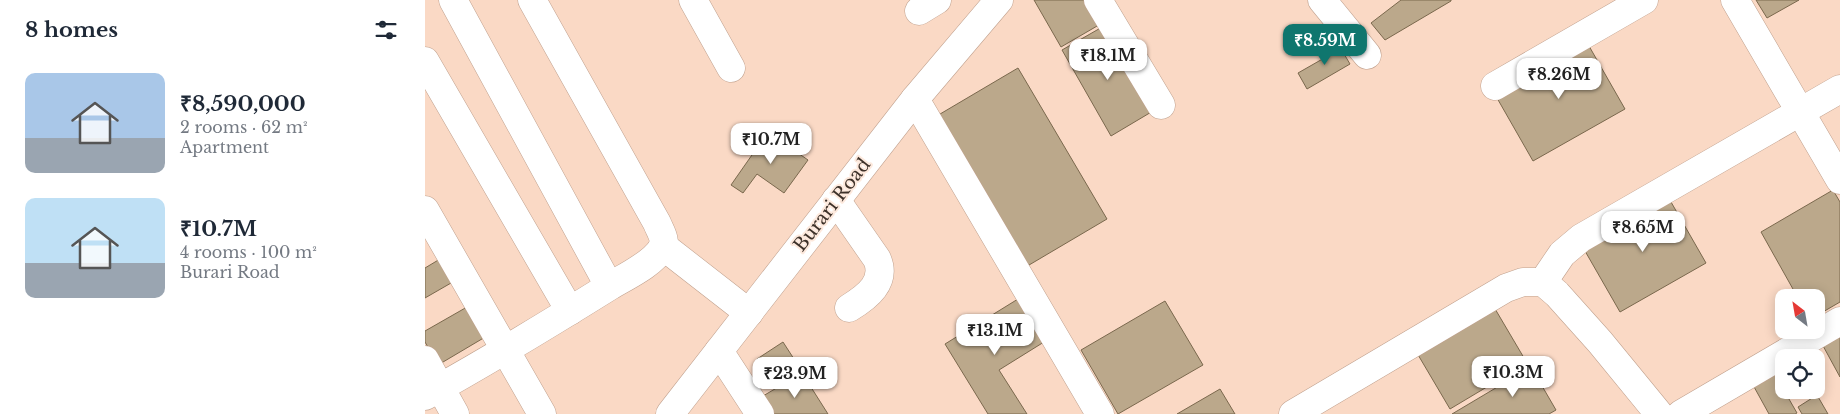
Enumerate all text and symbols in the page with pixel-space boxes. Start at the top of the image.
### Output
icon: filters [372,16,400,44]
text: 8 homes [25,17,118,43]
pin: ₹8.59M [1284,23,1366,66]
text: ₹8.59M [1294,30,1356,50]
pin: ₹18.1M [1067,38,1149,81]
text: ₹18.1M [1080,45,1136,65]
pin: ₹8.26M [1518,58,1600,100]
text: ₹8.26M [1528,64,1591,84]
text: ₹8,590,000 [180,91,306,117]
icon: home [65,93,125,153]
text: 2 rooms · 62 m² [180,117,307,137]
pin: ₹10.7M [730,122,812,165]
text: ₹10.7M [742,129,800,149]
text: Apartment [180,137,269,157]
street label: Burari Road [789,154,875,256]
pin: ₹8.65M [1602,210,1684,253]
text: ₹10.7M [180,216,257,242]
text: ₹8.65M [1612,217,1674,237]
icon: home [65,218,125,278]
text: 4 rooms · 100 m² [180,242,317,262]
text: Burari Road [180,262,280,282]
north arrow [1775,289,1825,339]
map controls [1775,289,1825,399]
pin: ₹13.1M [954,314,1036,356]
text: ₹13.1M [967,320,1023,340]
button: locate [1775,349,1825,399]
pin: ₹23.9M [754,356,836,399]
pin: ₹10.3M [1472,356,1554,398]
text: ₹10.3M [1483,362,1543,382]
text: ₹23.9M [763,363,827,383]

